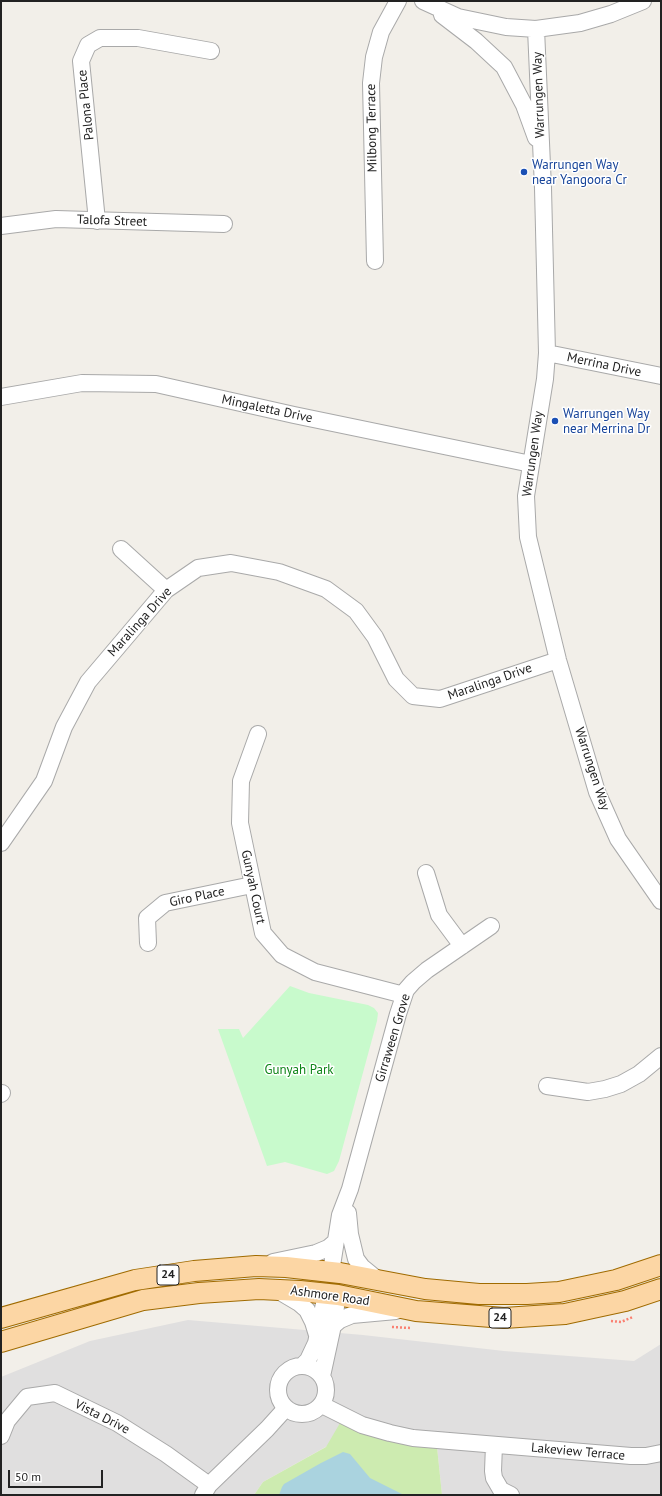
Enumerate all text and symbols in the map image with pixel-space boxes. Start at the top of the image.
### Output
street label: Warrungen Way [530,51,548,139]
street label: Palona Place [75,69,97,141]
street label: Milbong Terrace [363,84,381,172]
place label: Warrungen Way near Yangoora Cr [532,157,627,188]
marker: Warrungen Way near Yangoora Cr [519,167,529,177]
street label: Talofa Street [77,212,147,230]
street label: Merrina Drive [566,350,642,380]
street label: Mingaletta Drive [220,392,314,426]
place label: Warrungen Way near Merrina Dr [563,406,650,437]
street label: Warrungen Way [519,410,547,498]
marker: Warrungen Way near Merrina Dr [550,416,560,426]
street label: Maralinga Drive [105,584,175,660]
street label: Maralinga Drive [446,660,534,704]
street label: Warrungen Way [571,725,613,813]
street label: Gunyah Court [238,849,268,925]
street label: Giro Place [168,884,226,910]
street label: Girraween Grove [372,992,414,1084]
park label: Gunyah Park [264,1062,334,1078]
road number: 24 [157,1265,179,1285]
street label: Ashmore Road [289,1283,371,1309]
road number: 24 [489,1308,511,1328]
street label: Vista Drive [72,1396,132,1438]
street label: Lakeview Terrace [530,1440,626,1464]
scale bar [10,1462,105,1488]
text: 50 m [15,1469,41,1484]

